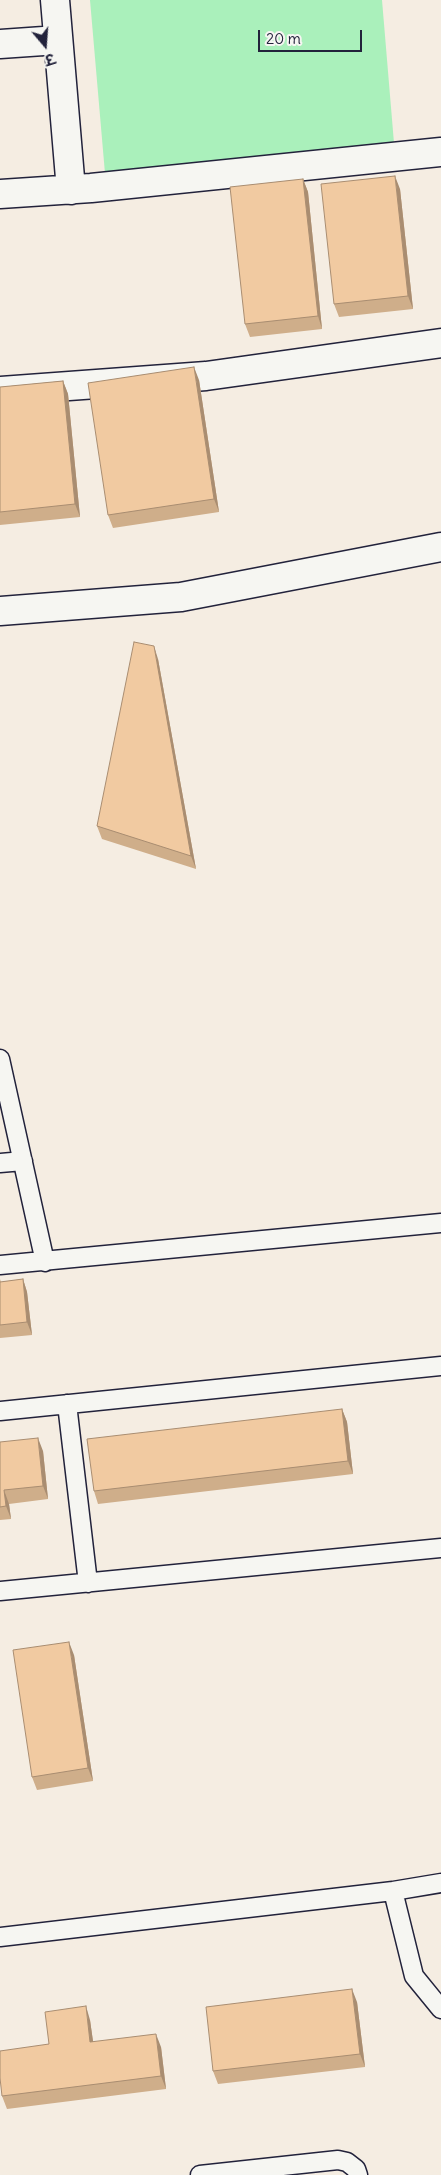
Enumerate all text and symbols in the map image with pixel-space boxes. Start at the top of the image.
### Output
north arrow [20,20,70,70]
scale bar [261,20,365,52]
text: 20 m [266,29,301,48]
text: उ [42,49,57,69]

